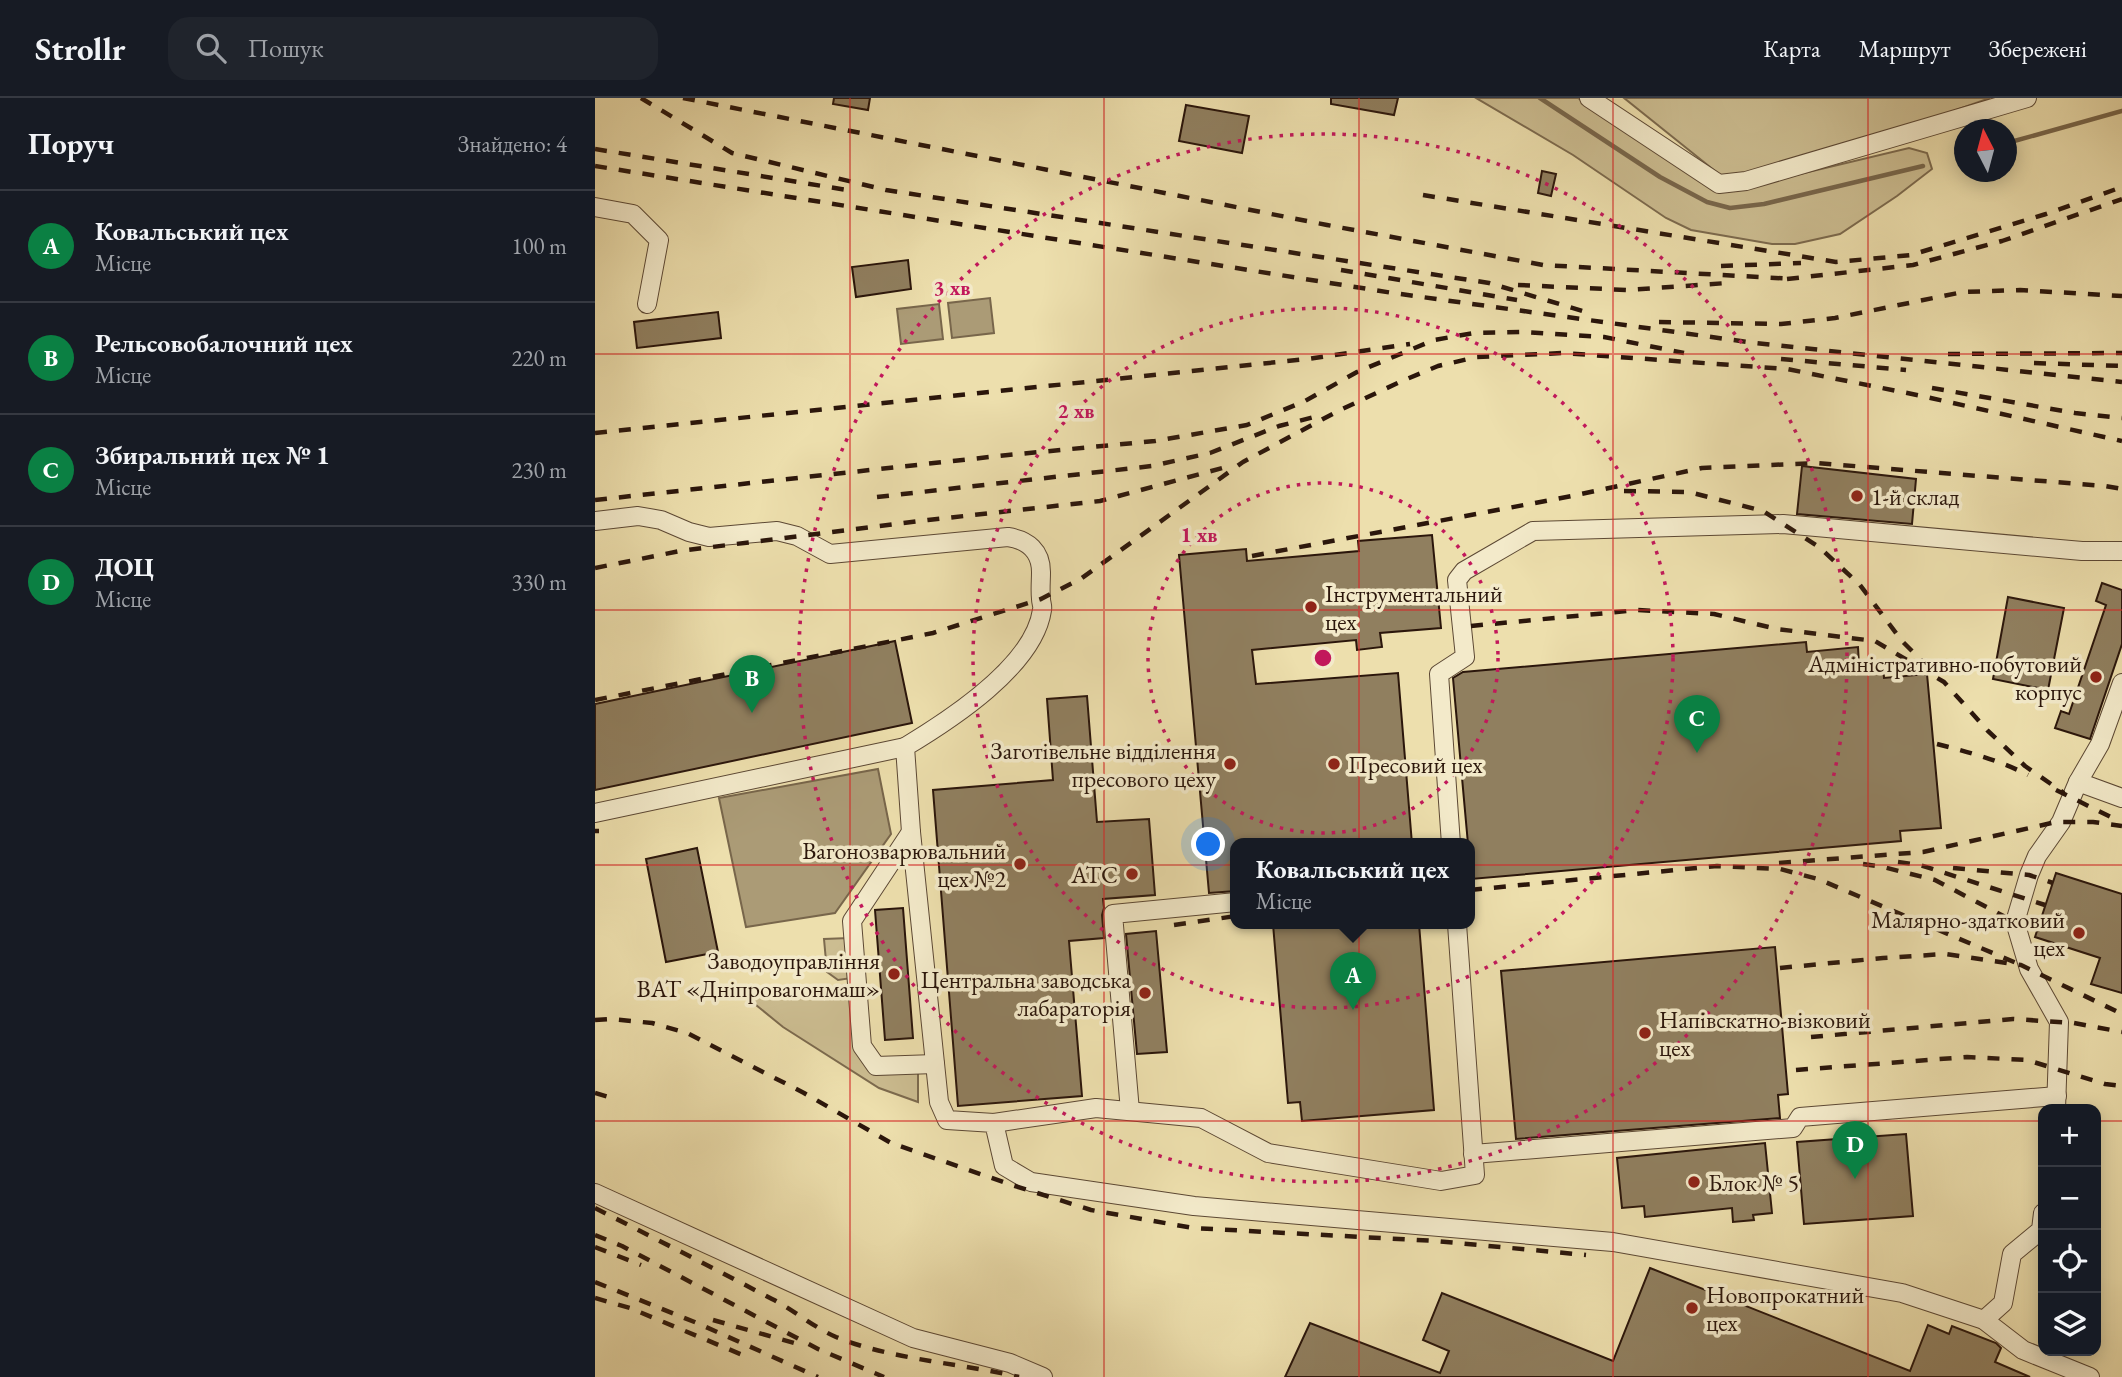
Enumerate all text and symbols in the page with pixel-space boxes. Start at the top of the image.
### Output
search box [168,17,658,80]
text: Strollr [35,27,126,70]
icon: search [192,29,230,67]
text: Пошук [248,31,324,65]
text: Карта [1763,33,1821,64]
text: Маршрут [1859,33,1951,64]
text: Збережені [1989,33,2087,64]
north arrow [1954,119,2017,182]
text: Поруч [28,124,114,163]
text: Знайдено: 4 [458,129,567,159]
text: Ковальський цех [95,214,289,248]
text: A [43,231,59,261]
text: 100 m [511,231,567,261]
text: Місце [95,248,151,278]
text: 3 хв [934,274,970,301]
text: Рельсовобалочний цех [95,326,353,360]
text: B [44,343,58,373]
text: 220 m [511,343,567,373]
text: Місце [95,360,151,390]
text: 2 хв [1058,397,1094,424]
text: Збиральний цех № 1 [95,438,330,472]
text: C [43,455,59,485]
text: 230 m [511,455,567,485]
text: Місце [95,472,151,502]
place label: 1-й склад [1871,481,1960,512]
marker: 1-й склад [1849,488,1865,504]
text: 1 хв [1181,521,1217,548]
text: ДОЦ [95,550,154,584]
text: D [42,567,60,597]
text: 330 m [511,567,567,597]
place label: Інструментальний цех [1325,578,1503,637]
text: Місце [95,584,151,614]
marker: Інструментальний цех [1303,599,1319,615]
centre of rings [1311,646,1335,670]
place label: Адміністративно-побутовий корпус [1807,648,2082,707]
pin: B [729,655,775,713]
marker: Адміністративно-побутовий корпус [2088,669,2104,685]
pin: C [1674,695,1720,753]
place label: Заготівельне відділення пресового цеху [991,735,1216,794]
place label: Пресовий цех [1348,749,1483,780]
marker: Заготівельне відділення пресового цеху [1222,756,1238,772]
marker: Пресовий цех [1326,756,1342,772]
your location [1191,827,1225,861]
place label: Вагонозварювальний цех №2 [802,835,1006,894]
popup [1230,838,1475,929]
text: Ковальський цех [1256,852,1449,886]
marker: Вагонозварювальний цех №2 [1012,856,1028,872]
place label: АТС [1070,859,1118,890]
marker: АТС [1124,866,1140,882]
text: Місце [1256,886,1312,916]
place label: Малярно-здатковий цех [1871,904,2066,963]
marker: Малярно-здатковий цех [2071,925,2087,941]
place label: Заводоуправління ВАТ «Дніпровагонмаш» [637,945,880,1004]
pin: A [1330,952,1376,1010]
place label: Центральна заводська лабараторія [921,964,1131,1023]
marker: Заводоуправління ВАТ «Дніпровагонмаш» [886,966,902,982]
marker: Центральна заводська лабараторія [1137,985,1153,1001]
place label: Напівскатно-візковий цех [1659,1004,1871,1063]
marker: Напівскатно-візковий цех [1637,1025,1653,1041]
map controls [2038,1104,2101,1356]
button: + [2038,1104,2101,1167]
pin: D [1832,1121,1878,1179]
place label: Блок № 5 [1708,1167,1799,1198]
button: − [2038,1167,2101,1230]
marker: Блок № 5 [1686,1174,1702,1190]
button: locate [2038,1230,2101,1293]
place label: Новопрокатний цех [1706,1279,1864,1338]
button: layers [2038,1293,2101,1356]
marker: Новопрокатний цех [1684,1300,1700,1316]

